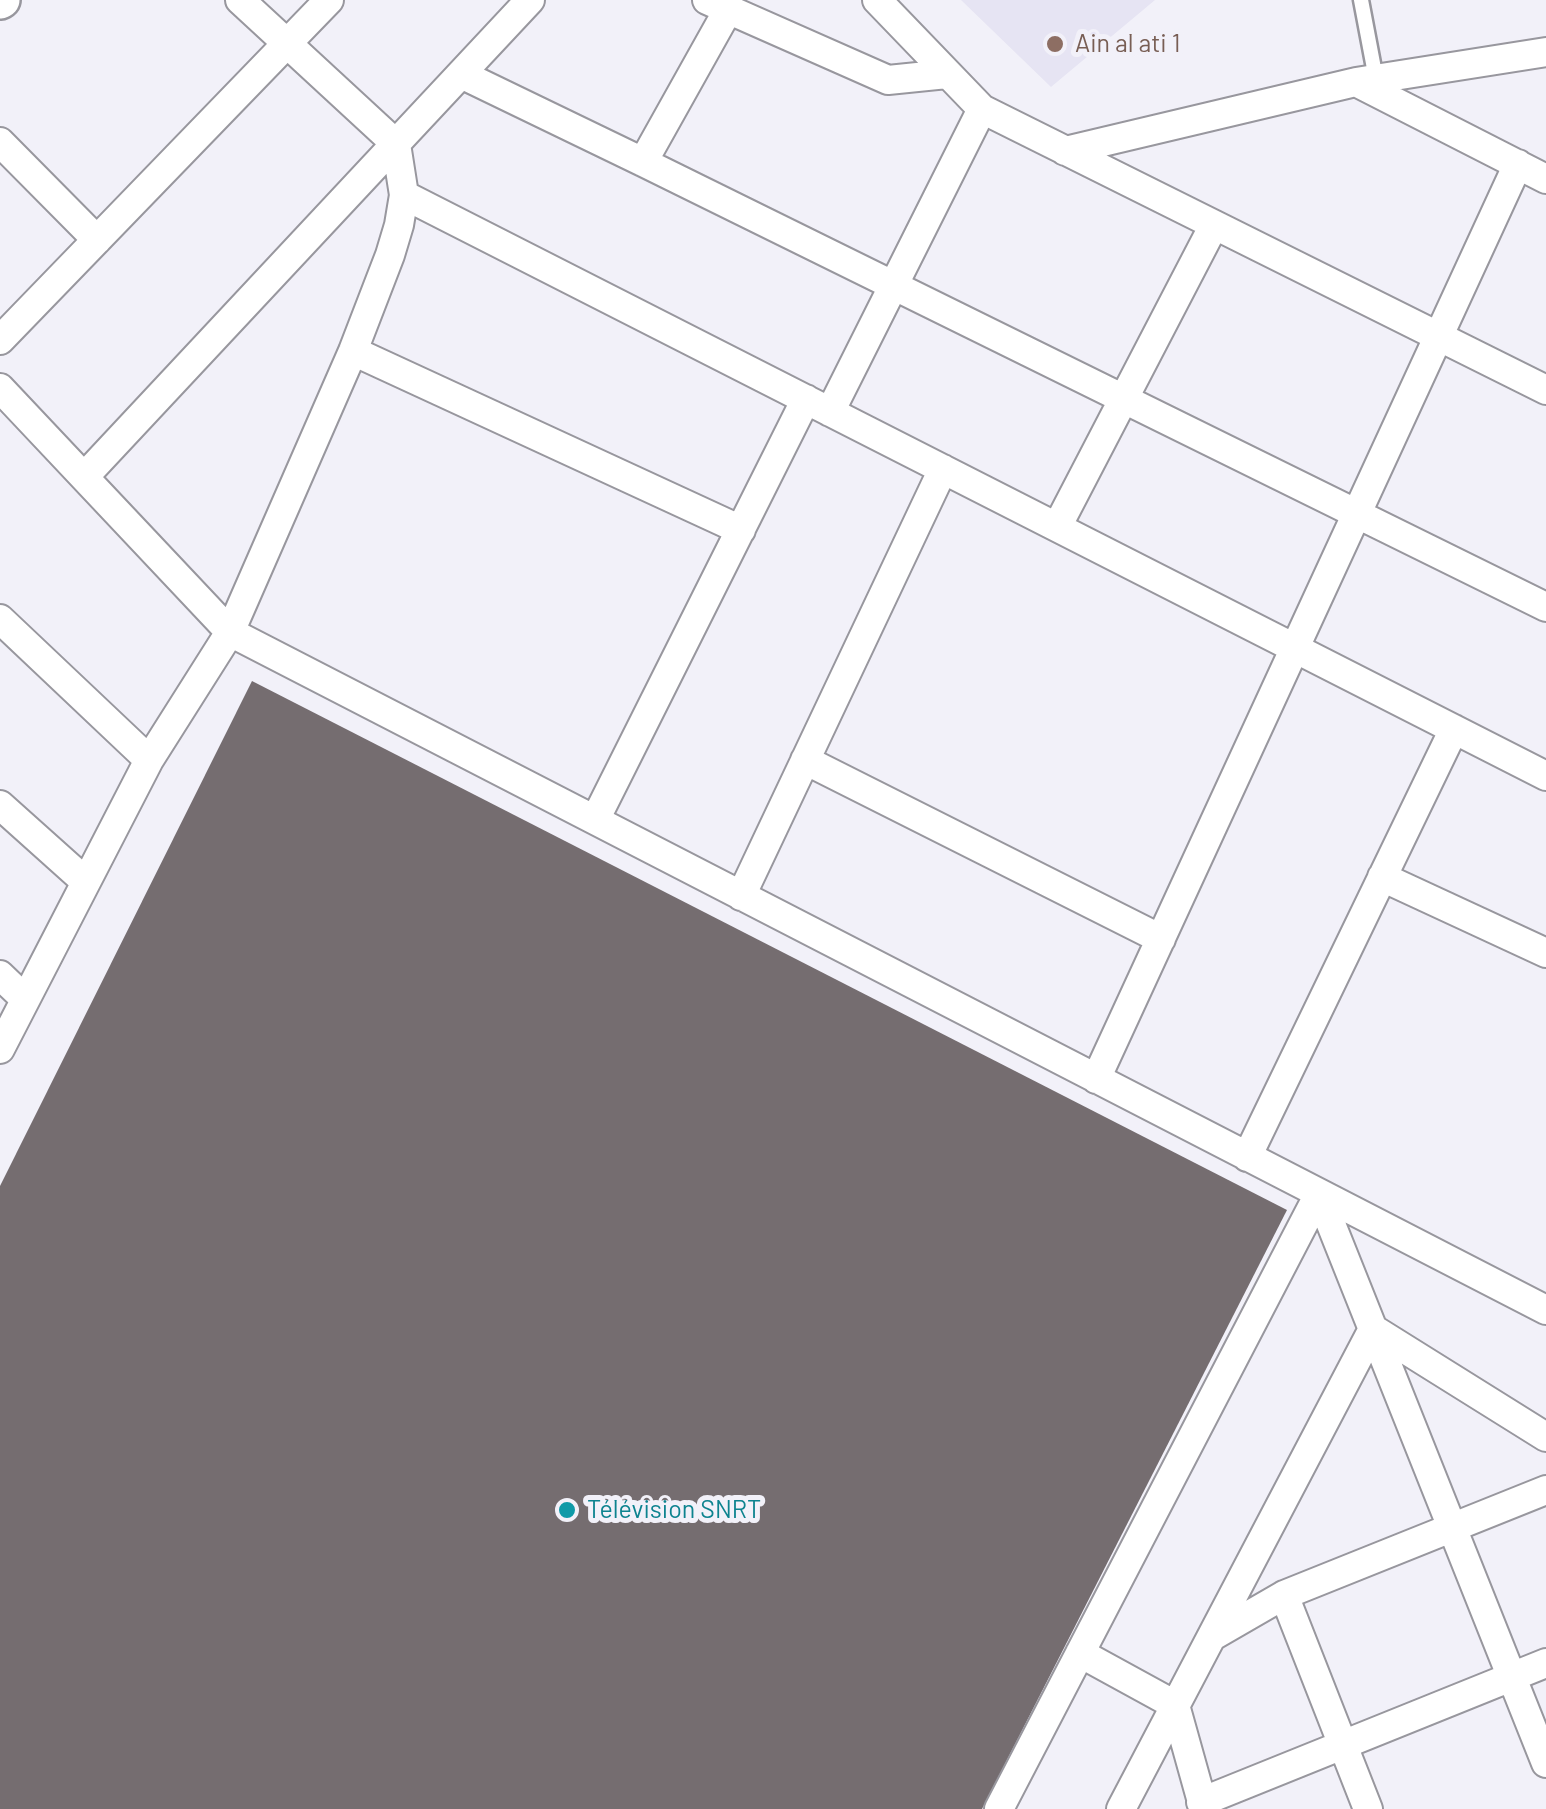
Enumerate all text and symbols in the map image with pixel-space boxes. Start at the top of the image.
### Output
place label: Ain al ati 1 [1075,29,1180,59]
marker: Ain al ati 1 [1044,33,1066,55]
place label: Télévision SNRT [587,1495,761,1525]
marker: Télévision SNRT [556,1499,578,1521]

